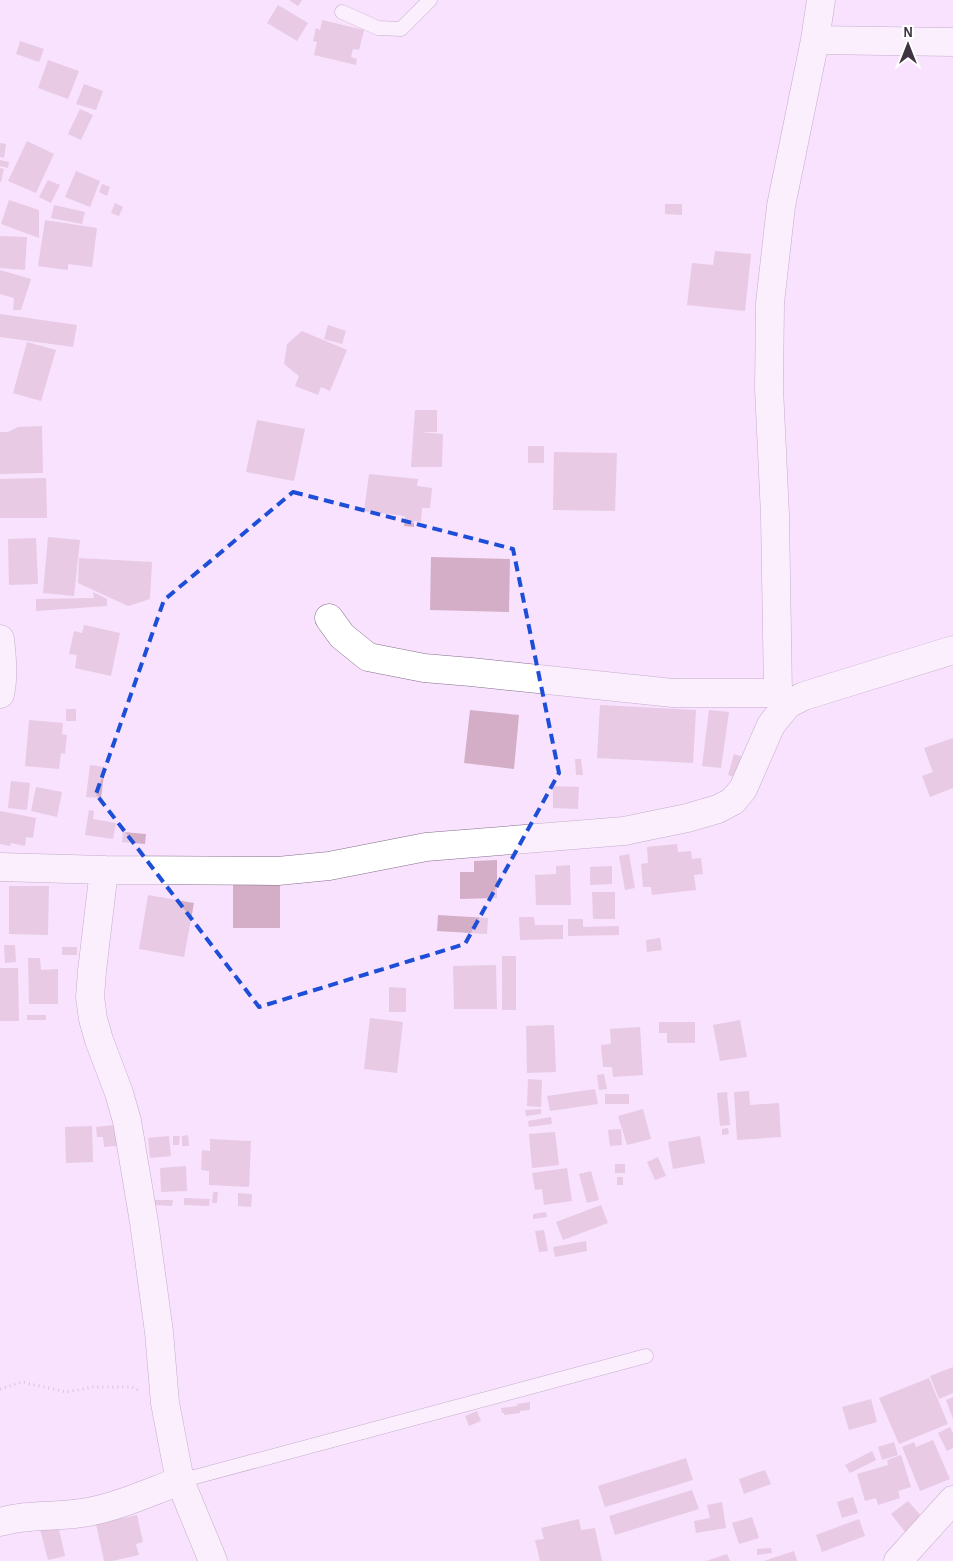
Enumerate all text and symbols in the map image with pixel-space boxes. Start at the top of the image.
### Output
north arrow [883,20,933,70]
text: N [903,26,913,40]

